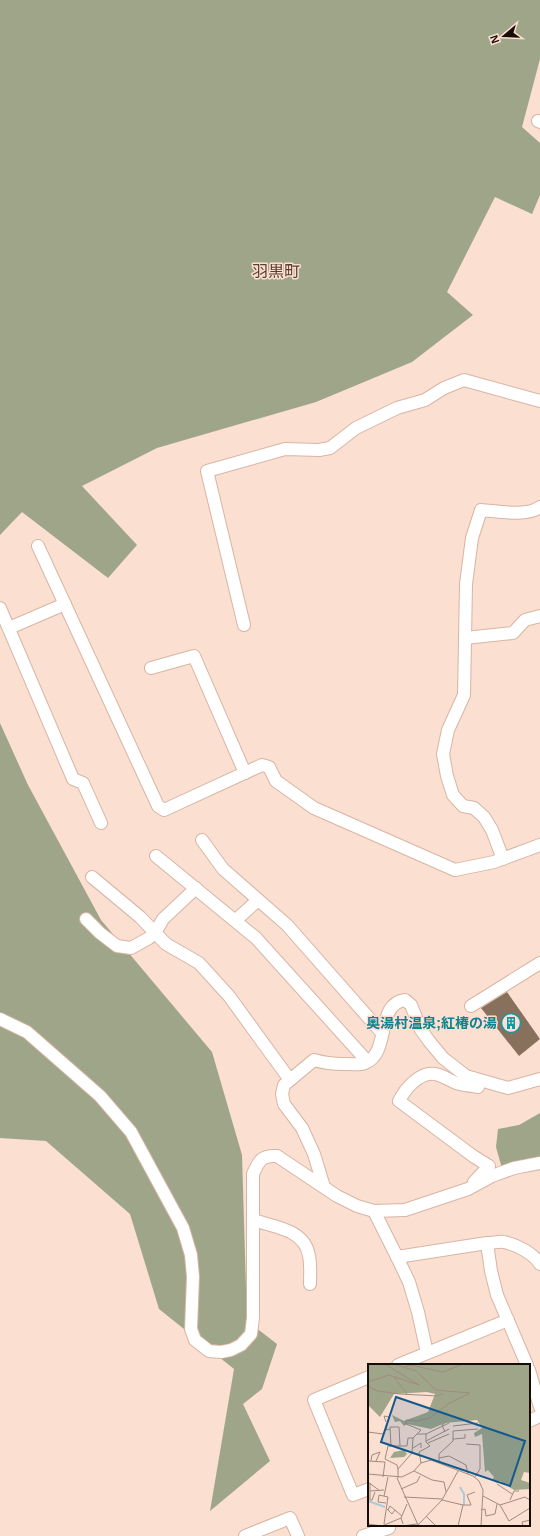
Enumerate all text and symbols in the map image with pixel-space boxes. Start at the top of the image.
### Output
north arrow [484,16,524,56]
text: N [488,33,502,45]
district label: 羽黒町 [252,263,300,280]
building icon: 奥湯村温泉;紅椿の湯 [500,1012,522,1034]
place label: 奥湯村温泉;紅椿の湯 [366,1015,497,1031]
inset map [368,1364,530,1526]

